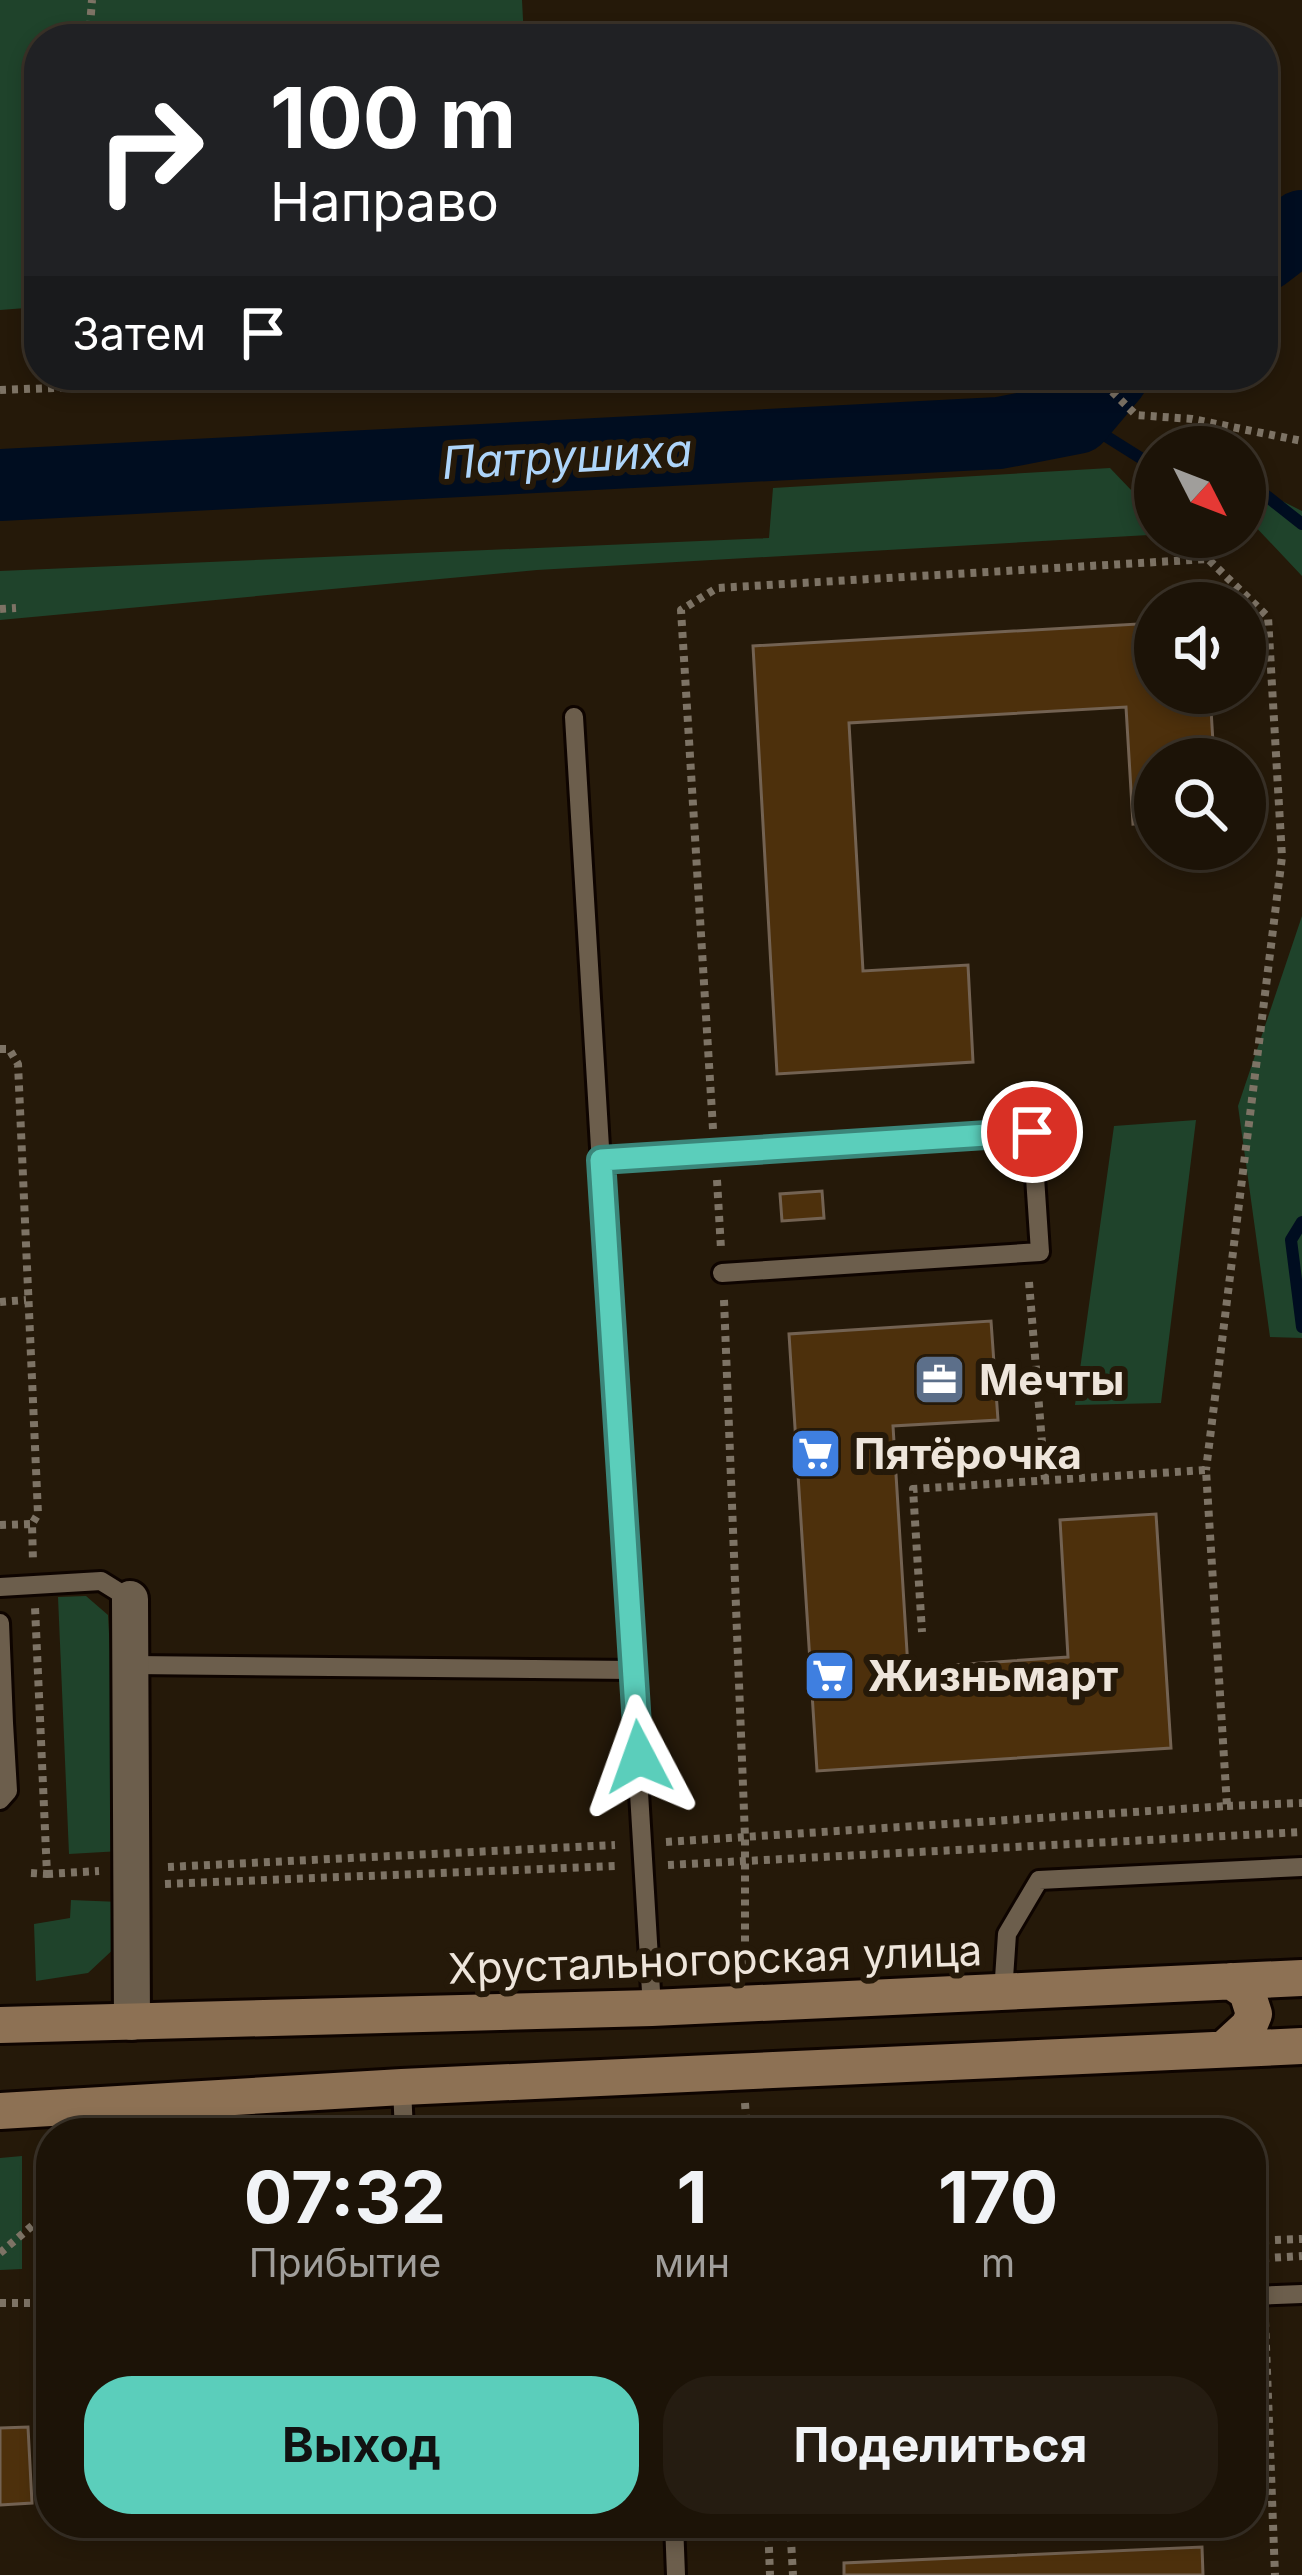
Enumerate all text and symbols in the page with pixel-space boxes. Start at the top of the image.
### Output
text: 100 m [270,67,516,168]
icon: right [72,72,228,228]
text: Направо [270,169,499,234]
icon: arrive [230,300,296,366]
text: Затем [72,306,206,361]
water label: Патрушиха [440,422,694,490]
north arrow [1134,426,1266,558]
map controls [1134,426,1266,870]
button: sound [1134,582,1266,714]
button: search [1134,738,1266,870]
pin [981,1081,1083,1183]
icon: arrive [999,1099,1065,1165]
office icon: Мечты [912,1351,968,1407]
place label: Мечты [979,1354,1124,1405]
supermarket icon: Пятёрочка [787,1425,843,1481]
place label: Пятёрочка [854,1428,1082,1479]
supermarket icon: Жизньмарт [801,1647,857,1703]
place label: Жизньмарт [868,1650,1119,1701]
position arrow [576,1694,702,1820]
street label: Хрустальногорская улица [447,1924,983,1994]
text: 07:32 [244,2153,446,2240]
text: 1 [677,2153,708,2240]
text: 170 [938,2153,1058,2240]
text: Прибытие [249,2239,441,2286]
text: мин [654,2239,730,2286]
text: m [981,2239,1015,2286]
button: Выход [84,2376,639,2514]
button: Поделиться [663,2376,1218,2514]

